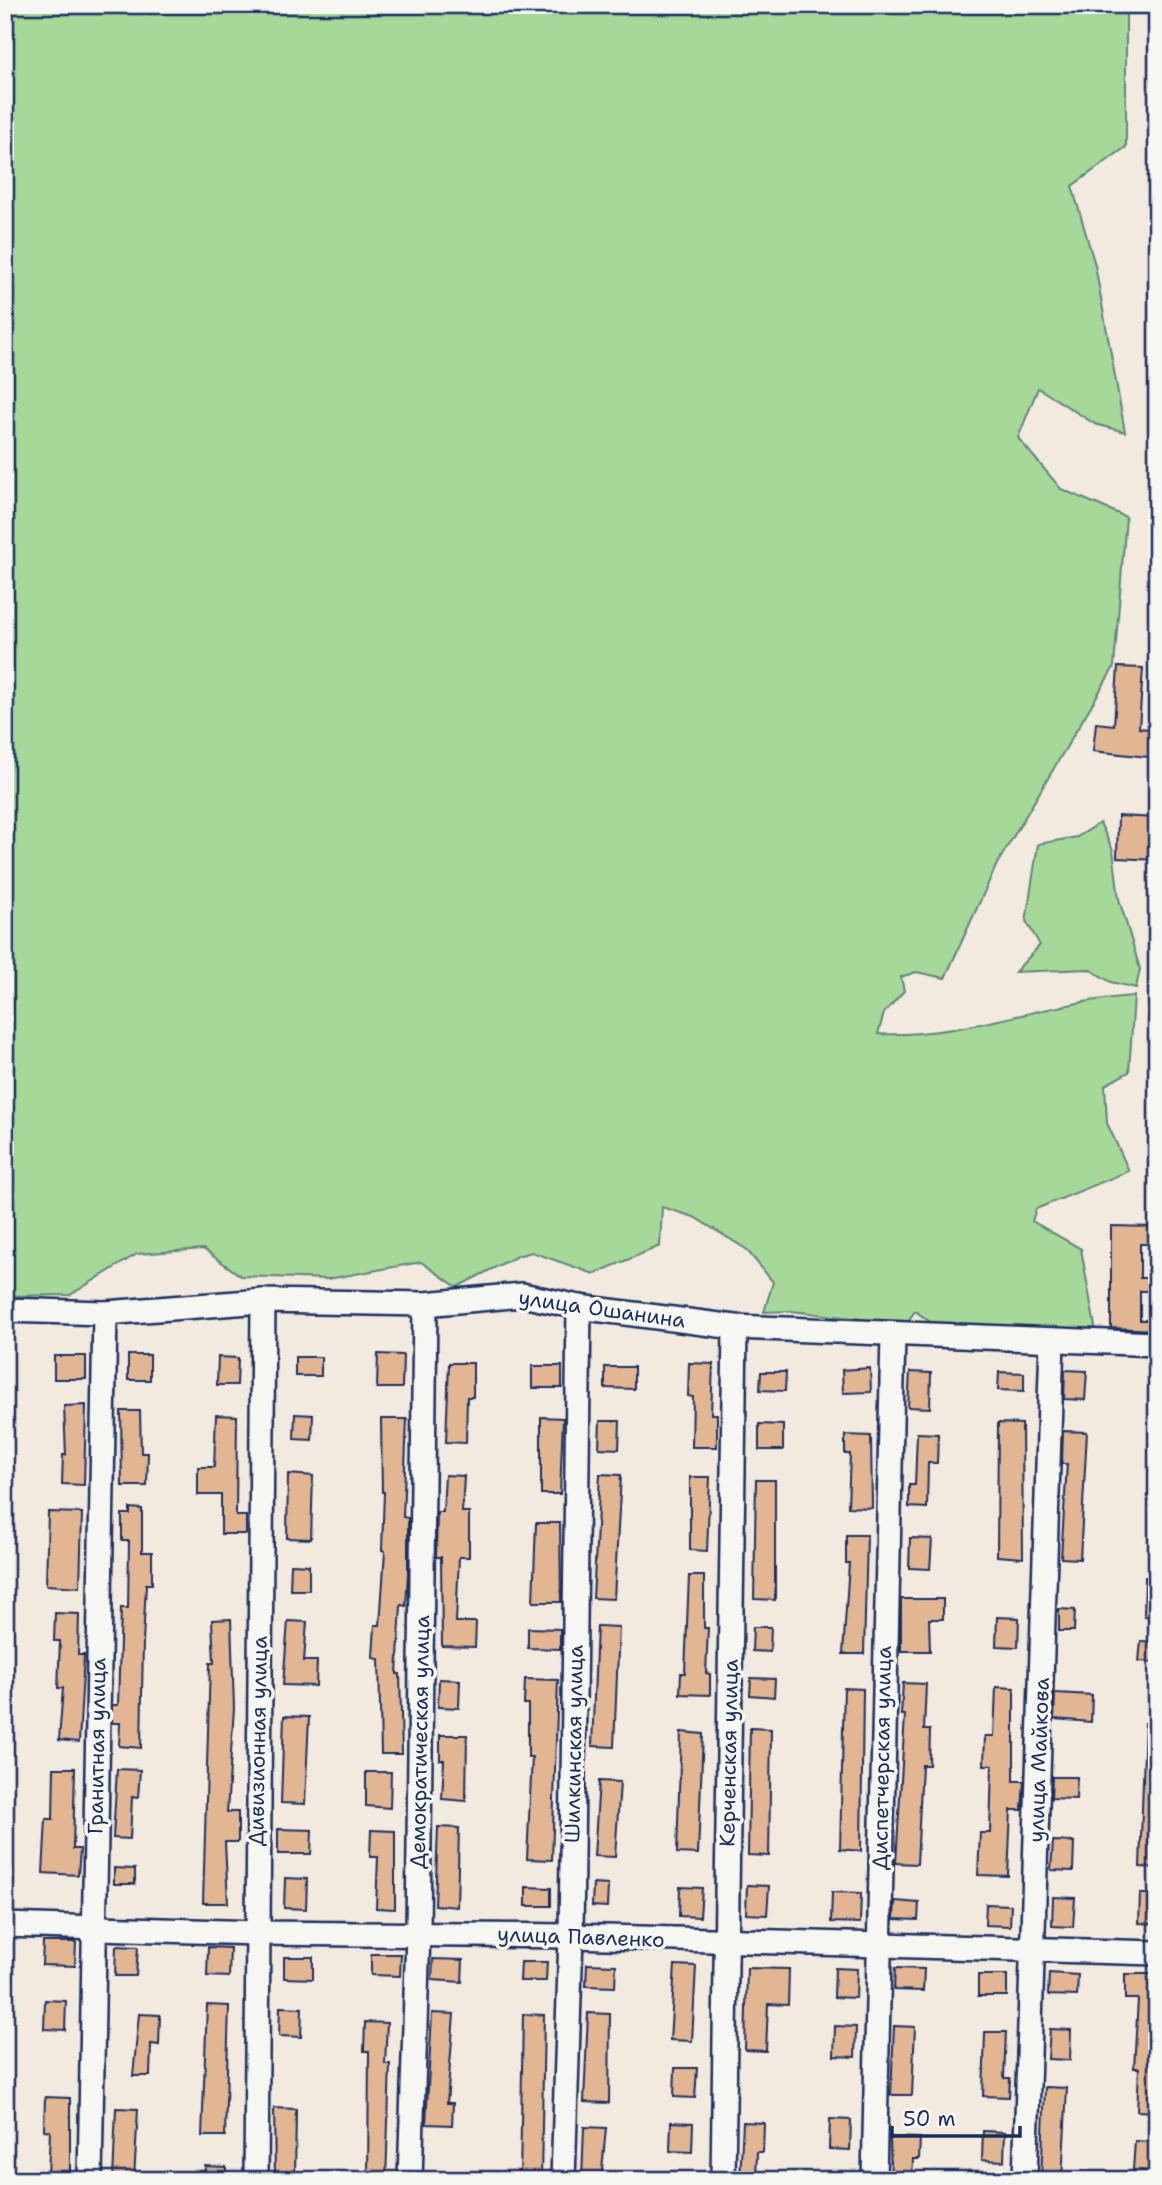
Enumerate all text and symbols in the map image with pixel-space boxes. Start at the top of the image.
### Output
street label: улица Ошанина [517,1283,687,1335]
street label: Демократическая улица [404,1615,436,1869]
street label: Дивизионная улица [242,1636,274,1846]
street label: Шилкинская улица [558,1645,590,1843]
street label: Диспетчерская улица [866,1646,898,1870]
street label: Гранитная улица [81,1657,113,1835]
street label: Керченская улица [713,1659,745,1847]
street label: улица Майкова [1022,1677,1056,1843]
street label: улица Павленко [497,1920,665,1954]
scale bar [892,2094,1020,2138]
text: 50 m [903,2105,956,2133]

